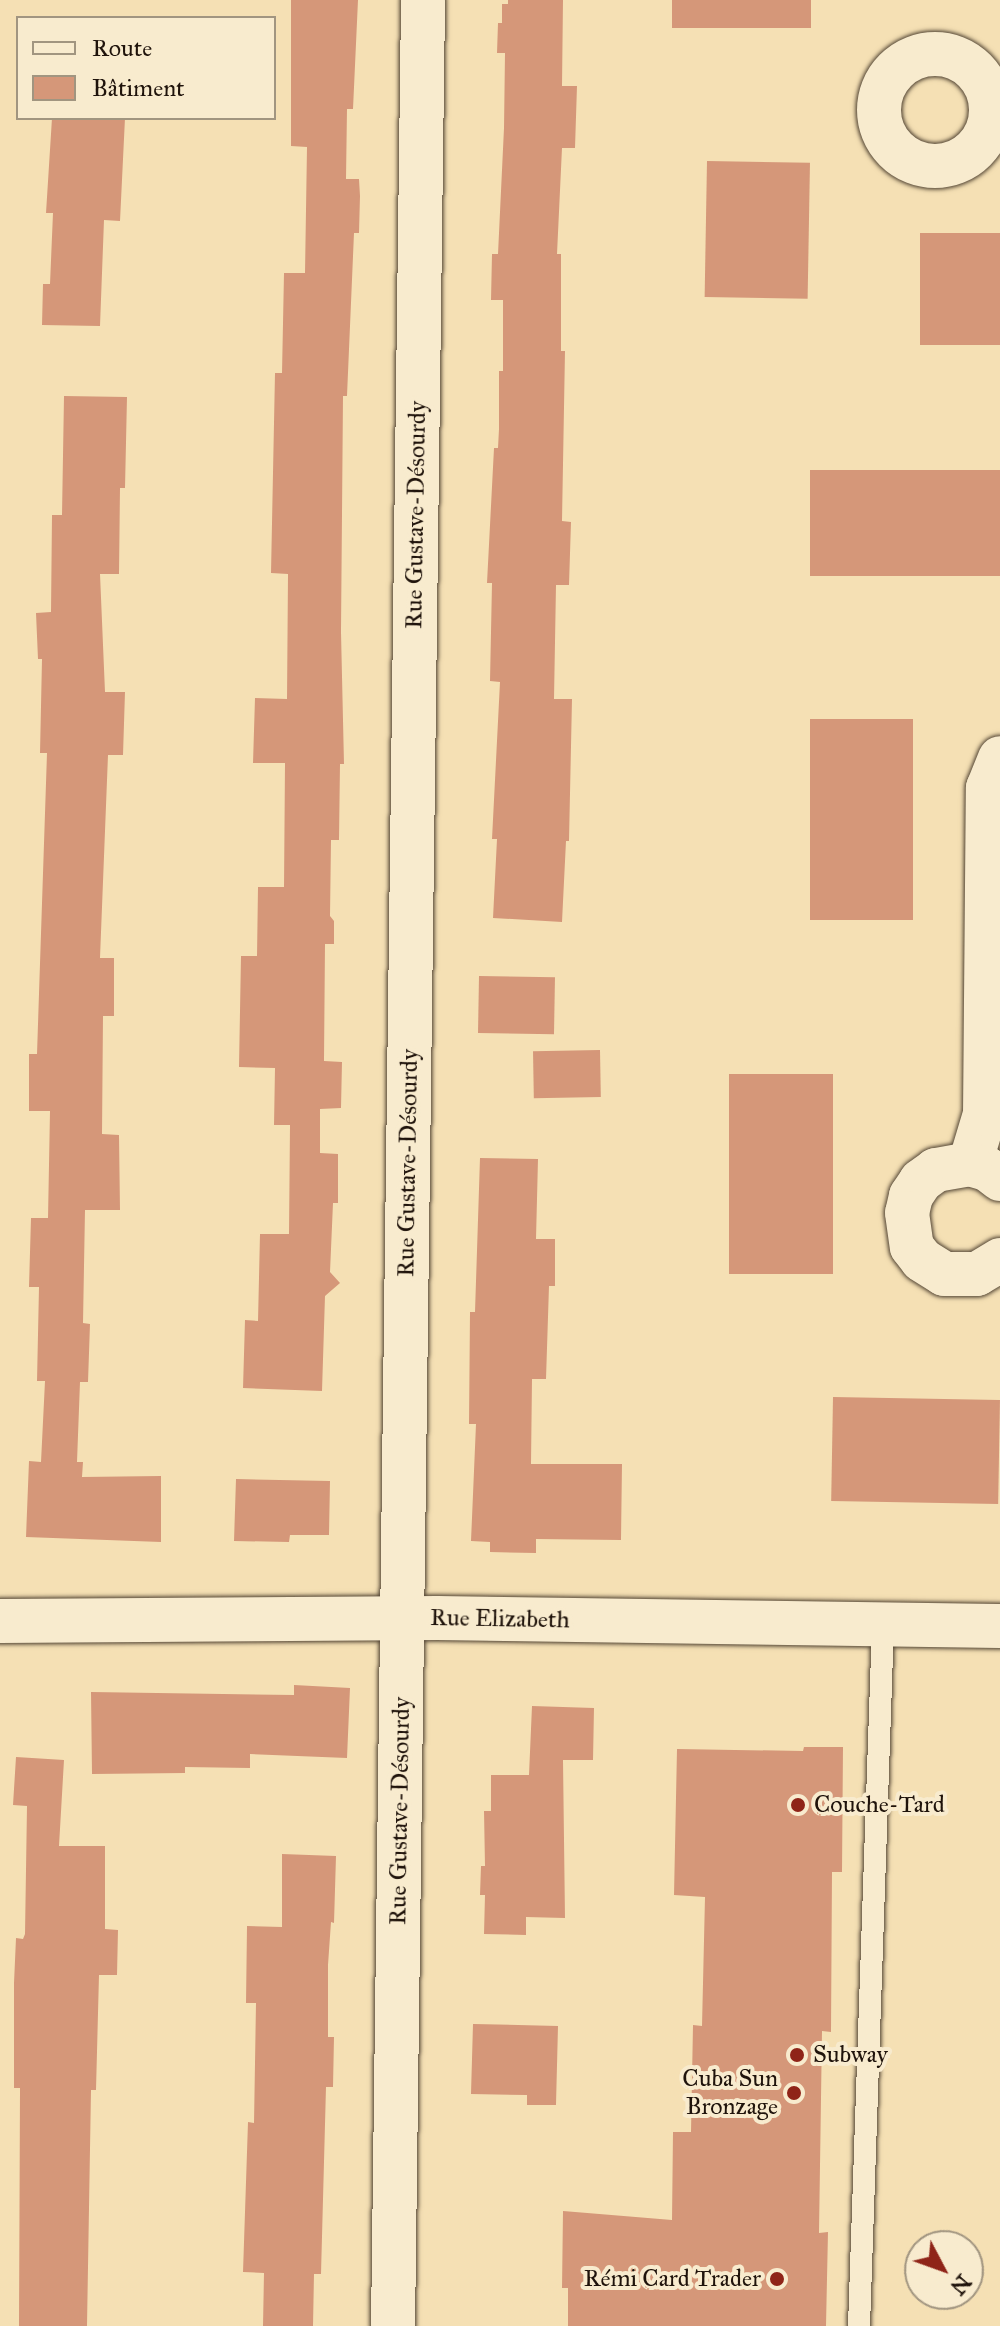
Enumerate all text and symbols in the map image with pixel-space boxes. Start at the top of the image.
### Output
legend [16,16,276,120]
text: Route [92,33,152,63]
text: Bâtiment [92,73,185,103]
street label: Rue Gustave-Désourdy [400,401,432,629]
street label: Rue Gustave-Désourdy [392,1049,424,1277]
street label: Rue Elizabeth [430,1603,570,1635]
street label: Rue Gustave-Désourdy [384,1697,416,1925]
place label: Couche-Tard [814,1791,945,1819]
marker: Couche-Tard [789,1796,807,1814]
place label: Subway [813,2041,888,2069]
marker: Subway [788,2046,806,2064]
place label: Cuba Sun Bronzage [682,2065,778,2121]
marker: Cuba Sun Bronzage [785,2084,803,2102]
north arrow [904,2230,984,2310]
place label: Rémi Card Trader [584,2265,761,2293]
text: N [945,2269,977,2301]
marker: Rémi Card Trader [768,2270,786,2288]

